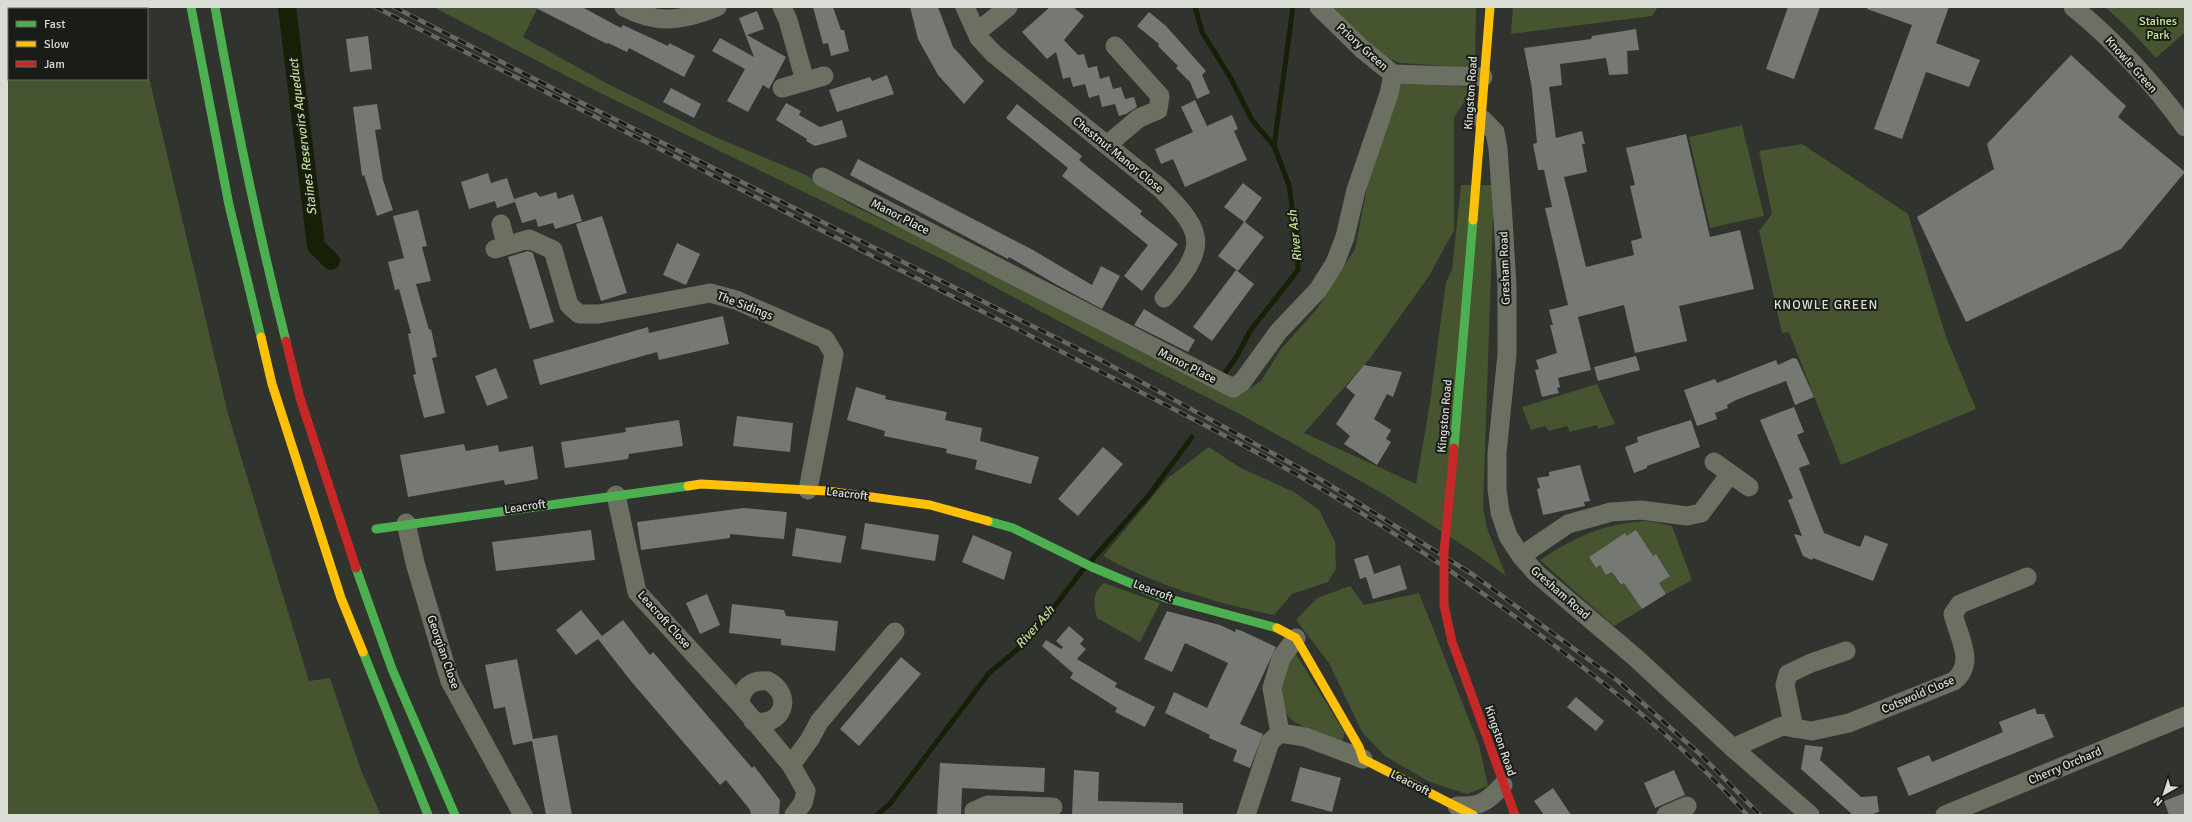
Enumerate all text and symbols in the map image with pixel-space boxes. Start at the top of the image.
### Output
legend [8,8,148,80]
park label: Staines Park [2139,14,2177,43]
text: Fast [44,17,65,32]
street label: Priory Green [1333,20,1391,74]
street label: Knowle Green [2102,34,2160,96]
text: Slow [44,37,69,52]
water label: Staines Reservoirs Aqueduct [285,56,321,216]
street label: Kingston Road [1461,56,1481,130]
text: Jam [44,57,65,72]
street label: Chestnut Manor Close [1069,114,1167,196]
street label: Manor Place [868,196,932,238]
water label: River Ash [1284,208,1306,263]
street label: Gresham Road [1496,231,1514,305]
street label: The Sidings [715,288,775,324]
district label: KNOWLE GREEN [1774,297,1878,313]
street label: Manor Place [1155,345,1219,387]
street label: Kingston Road [1434,379,1456,453]
street label: Leacroft [825,484,869,504]
street label: Leacroft [503,497,547,517]
street label: Gresham Road [1527,563,1593,623]
street label: Leacroft [1131,577,1175,606]
street label: Leacroft Close [634,588,694,652]
water label: River Ash [1012,602,1059,652]
street label: Georgian Close [423,613,463,691]
street label: Cotswold Close [1879,673,1957,717]
street label: Kingston Road [1481,704,1519,778]
street label: Cherry Orchard [2026,744,2104,788]
street label: Leacroft [1388,767,1432,799]
north arrow [2144,774,2184,814]
text: N [2151,794,2165,809]

